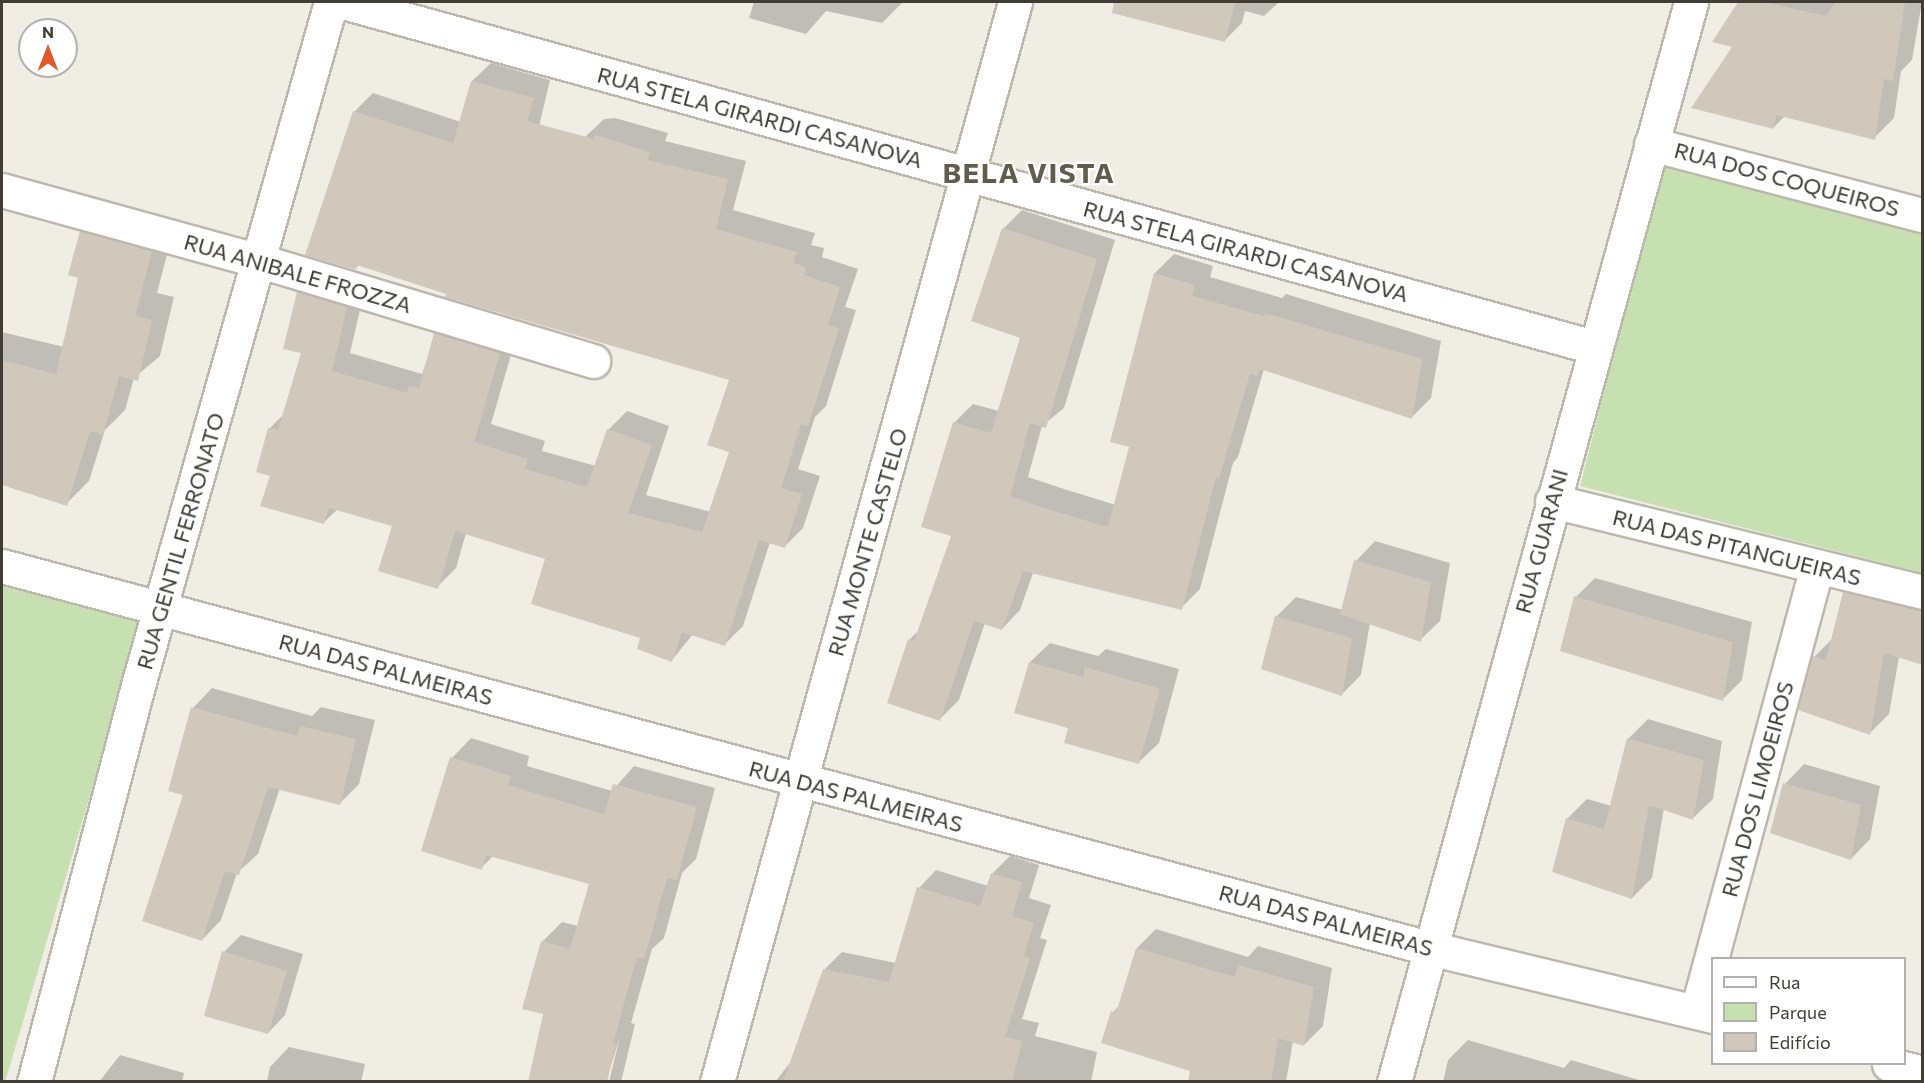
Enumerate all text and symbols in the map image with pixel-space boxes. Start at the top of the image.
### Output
north arrow [18,18,78,78]
text: N [42,22,54,41]
street label: RUA STELA GIRARDI CASANOVA [595,61,925,173]
street label: RUA DOS COQUEIROS [1672,136,1902,222]
district label: BELA VISTA [943,155,1115,189]
street label: RUA STELA GIRARDI CASANOVA [1081,195,1411,307]
street label: RUA ANIBALE FROZZA [181,228,415,318]
street label: RUA GENTIL FERRONATO [131,410,229,672]
street label: RUA MONTE CASTELO [822,425,912,659]
street label: RUA GUARANI [1509,466,1573,616]
street label: RUA DAS PITANGUEIRAS [1610,503,1864,591]
street label: RUA DAS PALMEIRAS [276,628,496,710]
street label: RUA DOS LIMOEIROS [1715,678,1799,900]
street label: RUA DAS PALMEIRAS [746,755,966,837]
street label: RUA DAS PALMEIRAS [1216,879,1436,961]
legend [1711,957,1906,1065]
text: Rua [1769,971,1800,993]
text: Parque [1769,1001,1827,1023]
text: Edifício [1769,1031,1831,1053]

